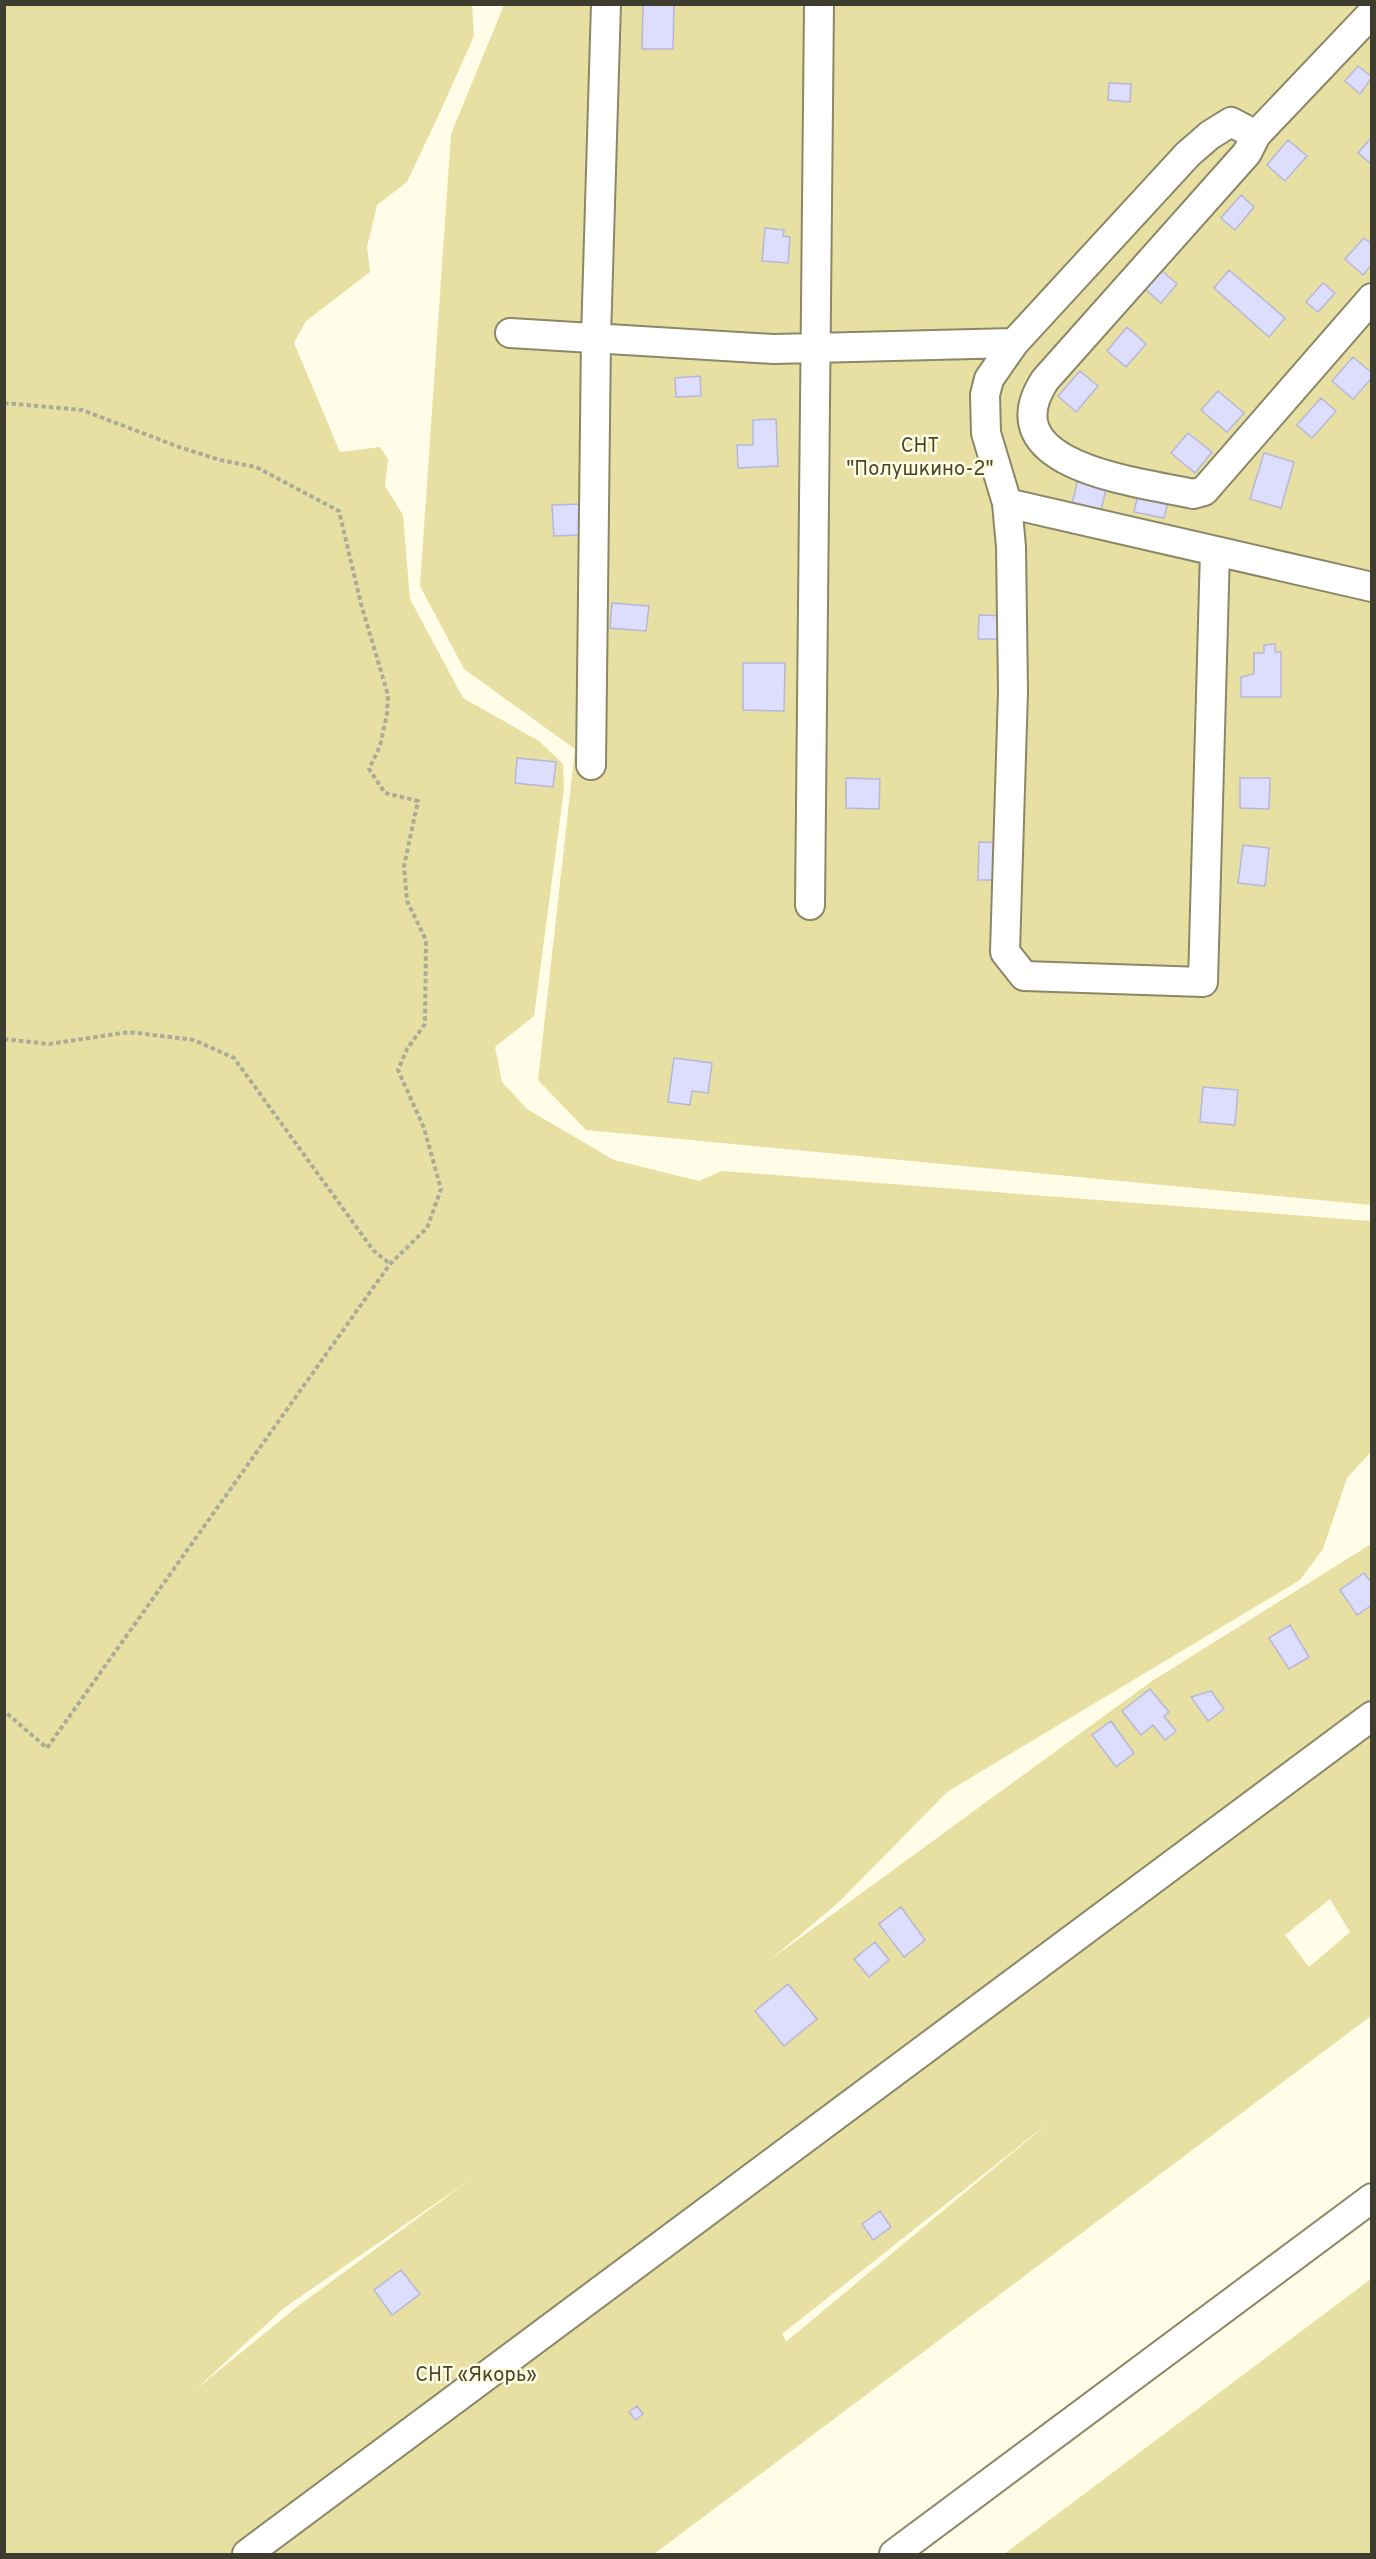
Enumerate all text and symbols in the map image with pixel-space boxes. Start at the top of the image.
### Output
park label: СНТ "Полушкино-2" [846,434,994,483]
park label: СНТ «Якорь» [415,2363,537,2389]

